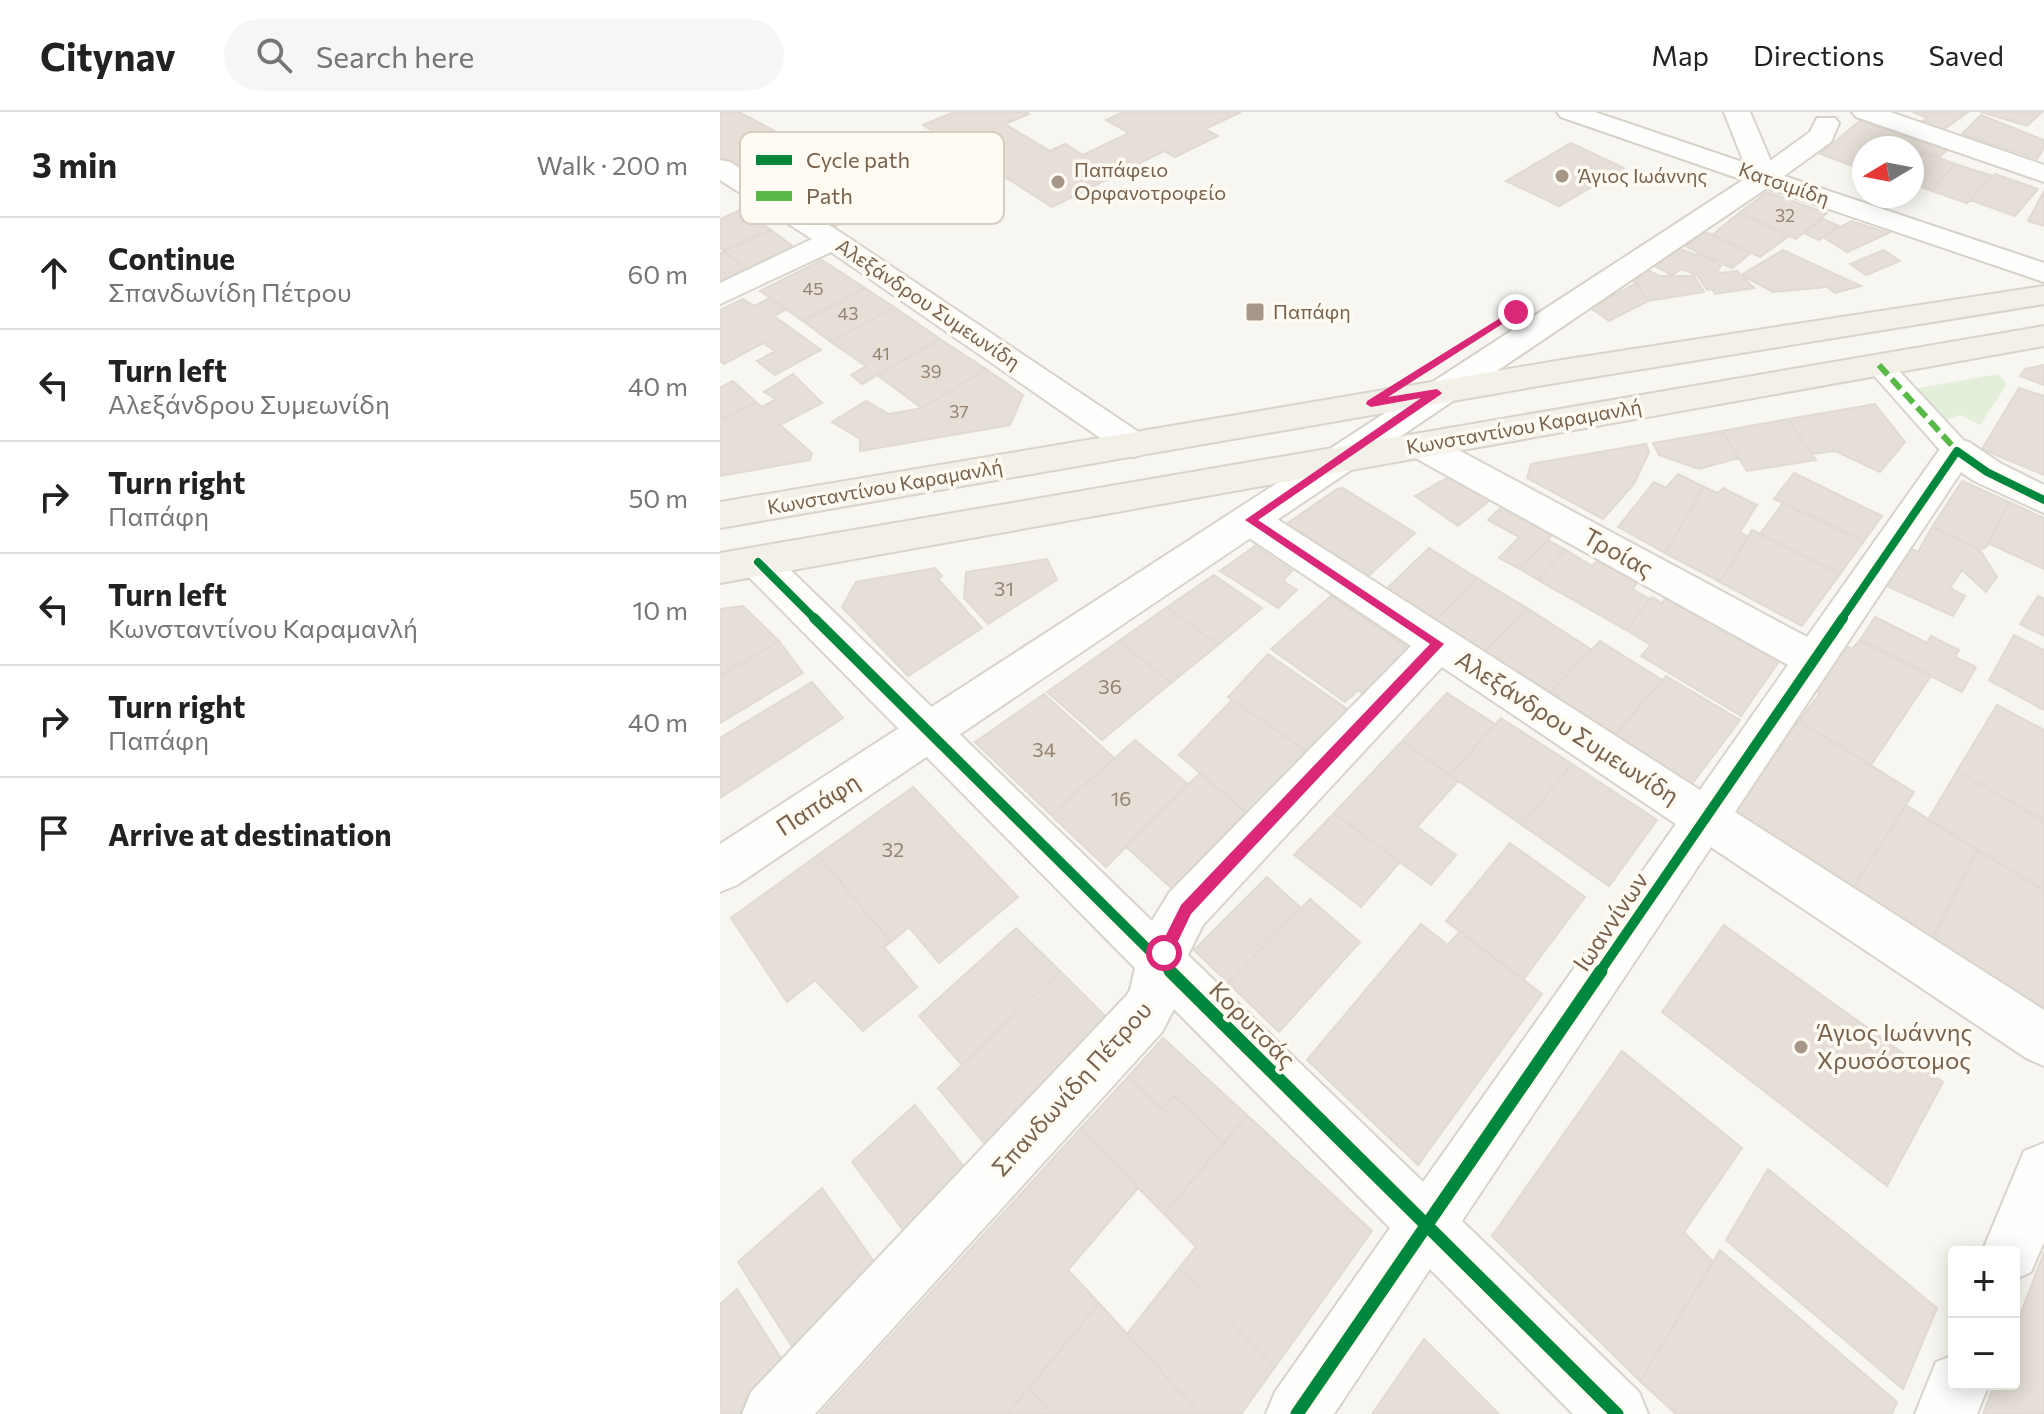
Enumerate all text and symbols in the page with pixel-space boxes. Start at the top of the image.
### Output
search box [224,19,784,91]
text: Citynav [40,32,176,79]
icon: search [252,33,296,77]
text: Search here [316,37,474,74]
text: Map [1651,38,1709,72]
text: Directions [1753,38,1884,72]
text: Saved [1928,38,2004,72]
legend [740,132,1004,224]
north arrow [1852,136,1924,208]
text: 3 min [32,143,117,185]
text: Cycle path [806,146,910,173]
text: Walk · 200 m [537,149,688,180]
street label: Κατσιμίδη [1736,156,1833,210]
place label: Παπάφειο Ορφανοτροφείο [1074,157,1226,204]
place label: Άγιος Ιωάννης [1577,163,1707,187]
marker: Άγιος Ιωάννης [1553,167,1571,185]
marker: Παπάφειο Ορφανοτροφείο [1049,173,1067,191]
text: Path [806,182,853,209]
house number: 32 [1775,204,1795,226]
street label: Αλεξάνδρου Συμεωνίδη [832,233,1025,374]
text: Continue [108,239,235,276]
icon: ahead [32,251,76,295]
text: 60 m [628,258,688,289]
text: Σπανδωνίδη Πέτρου [108,276,352,307]
house number: 45 [802,277,824,299]
route end [1498,294,1534,330]
place label: Παπάφη [1273,299,1351,323]
marker: Παπάφη [1244,301,1266,323]
house number: 43 [837,302,859,324]
house number: 41 [872,342,890,364]
text: Turn left [108,351,227,388]
house number: 39 [920,360,942,382]
icon: left [32,363,76,407]
text: 40 m [628,370,688,401]
text: Αλεξάνδρου Συμεωνίδη [108,388,390,419]
street label: Κωνσταντίνου Καραμανλή [1404,393,1643,459]
house number: 37 [949,400,969,422]
street label: Κωνσταντίνου Καραμανλή [765,453,1004,519]
text: Turn right [108,463,245,500]
icon: right [32,475,76,519]
text: 50 m [628,482,688,513]
text: Παπάφη [108,500,209,531]
street label: Τροίας [1579,521,1659,583]
text: Turn left [108,575,227,612]
house number: 31 [994,576,1014,600]
icon: left [32,587,76,631]
text: 10 m [632,594,688,625]
text: Κωνσταντίνου Καραμανλή [108,612,418,643]
street label: Αλεξάνδρου Συμεωνίδη [1451,644,1685,810]
house number: 36 [1098,674,1122,698]
text: Turn right [108,687,245,724]
icon: right [32,699,76,743]
text: 40 m [628,706,688,737]
text: Παπάφη [108,724,209,755]
house number: 34 [1032,737,1056,761]
street label: Παπάφη [770,766,864,841]
house number: 16 [1111,786,1131,810]
icon: arrive [32,811,76,855]
text: Arrive at destination [108,815,392,852]
house number: 32 [882,837,904,861]
street label: Ιωαννίνων [1566,866,1653,976]
route start [1146,935,1182,971]
street label: Κορυτσάς [1204,975,1302,1073]
street label: Σπανδωνίδη Πέτρου [985,995,1157,1181]
place label: Άγιος Ιωάννης Χρυσόστομος [1816,1017,1972,1074]
marker: Άγιος Ιωάννης Χρυσόστομος [1792,1038,1810,1056]
map controls [1948,1246,2020,1390]
button: + [1948,1246,2020,1318]
button: − [1948,1318,2020,1390]

